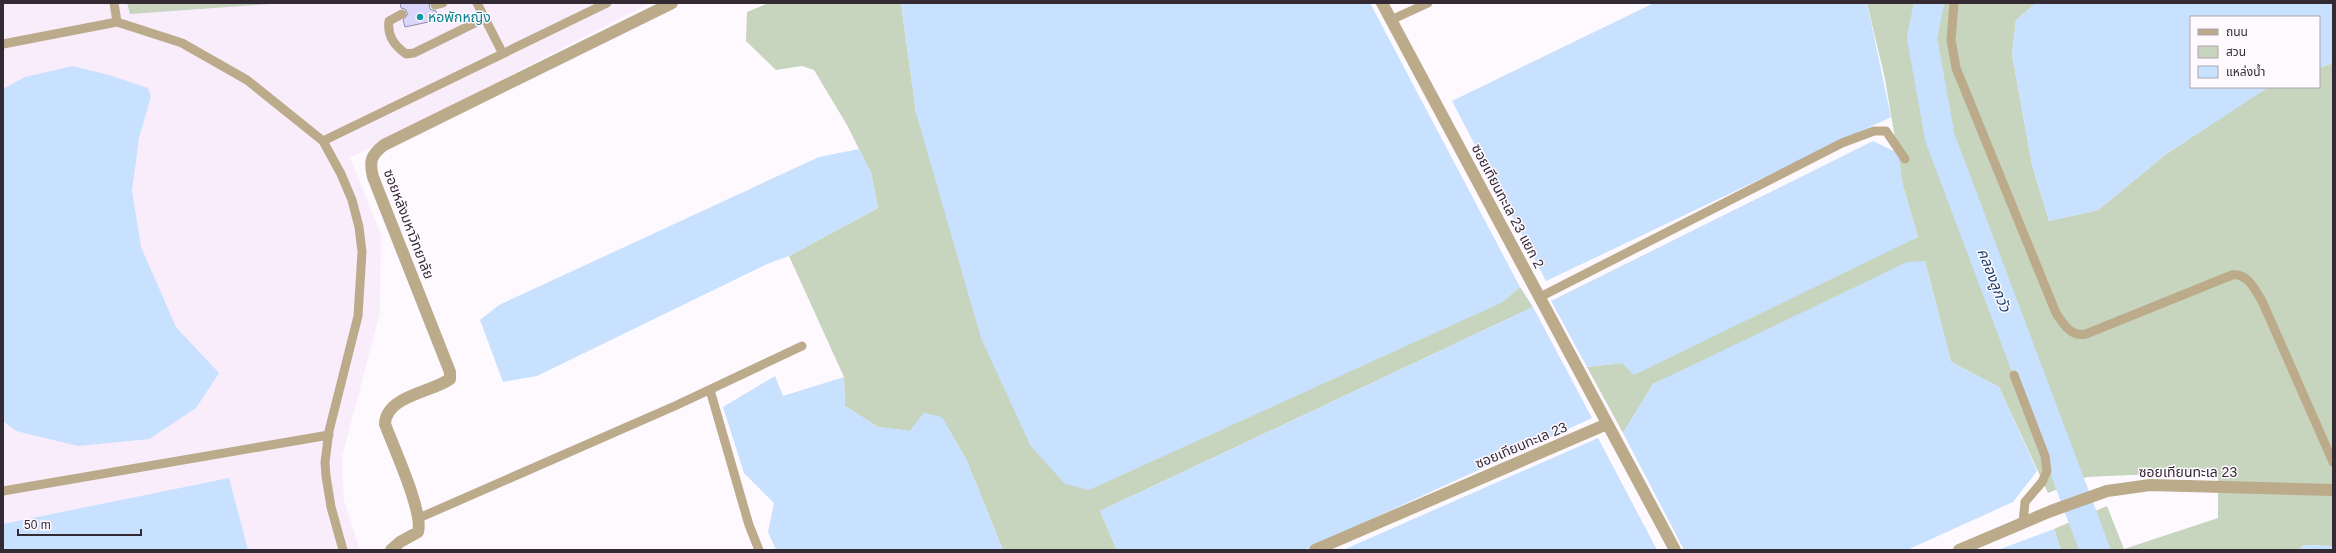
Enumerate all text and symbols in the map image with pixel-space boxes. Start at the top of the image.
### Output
place label: หอพักหญิง [428,9,491,25]
marker: หอพักหญิง [415,12,425,22]
legend [2190,16,2320,88]
text: ถนน [2226,25,2248,39]
text: สวน [2226,45,2246,59]
text: แหล่งน้ำ [2226,63,2265,79]
street label: ซอยเทียนทะเล 23 แยก 2 [1468,141,1548,271]
street label: ซอยหลังมหาวิทยาลัย [381,167,437,281]
water label: คลองลูกวัว [1974,246,2015,315]
street label: ซอยเทียนทะเล 23 [1473,418,1570,472]
street label: ซอยเทียนทะเล 23 [2139,464,2237,480]
scale bar [18,511,141,537]
text: 50 m [24,518,51,532]

